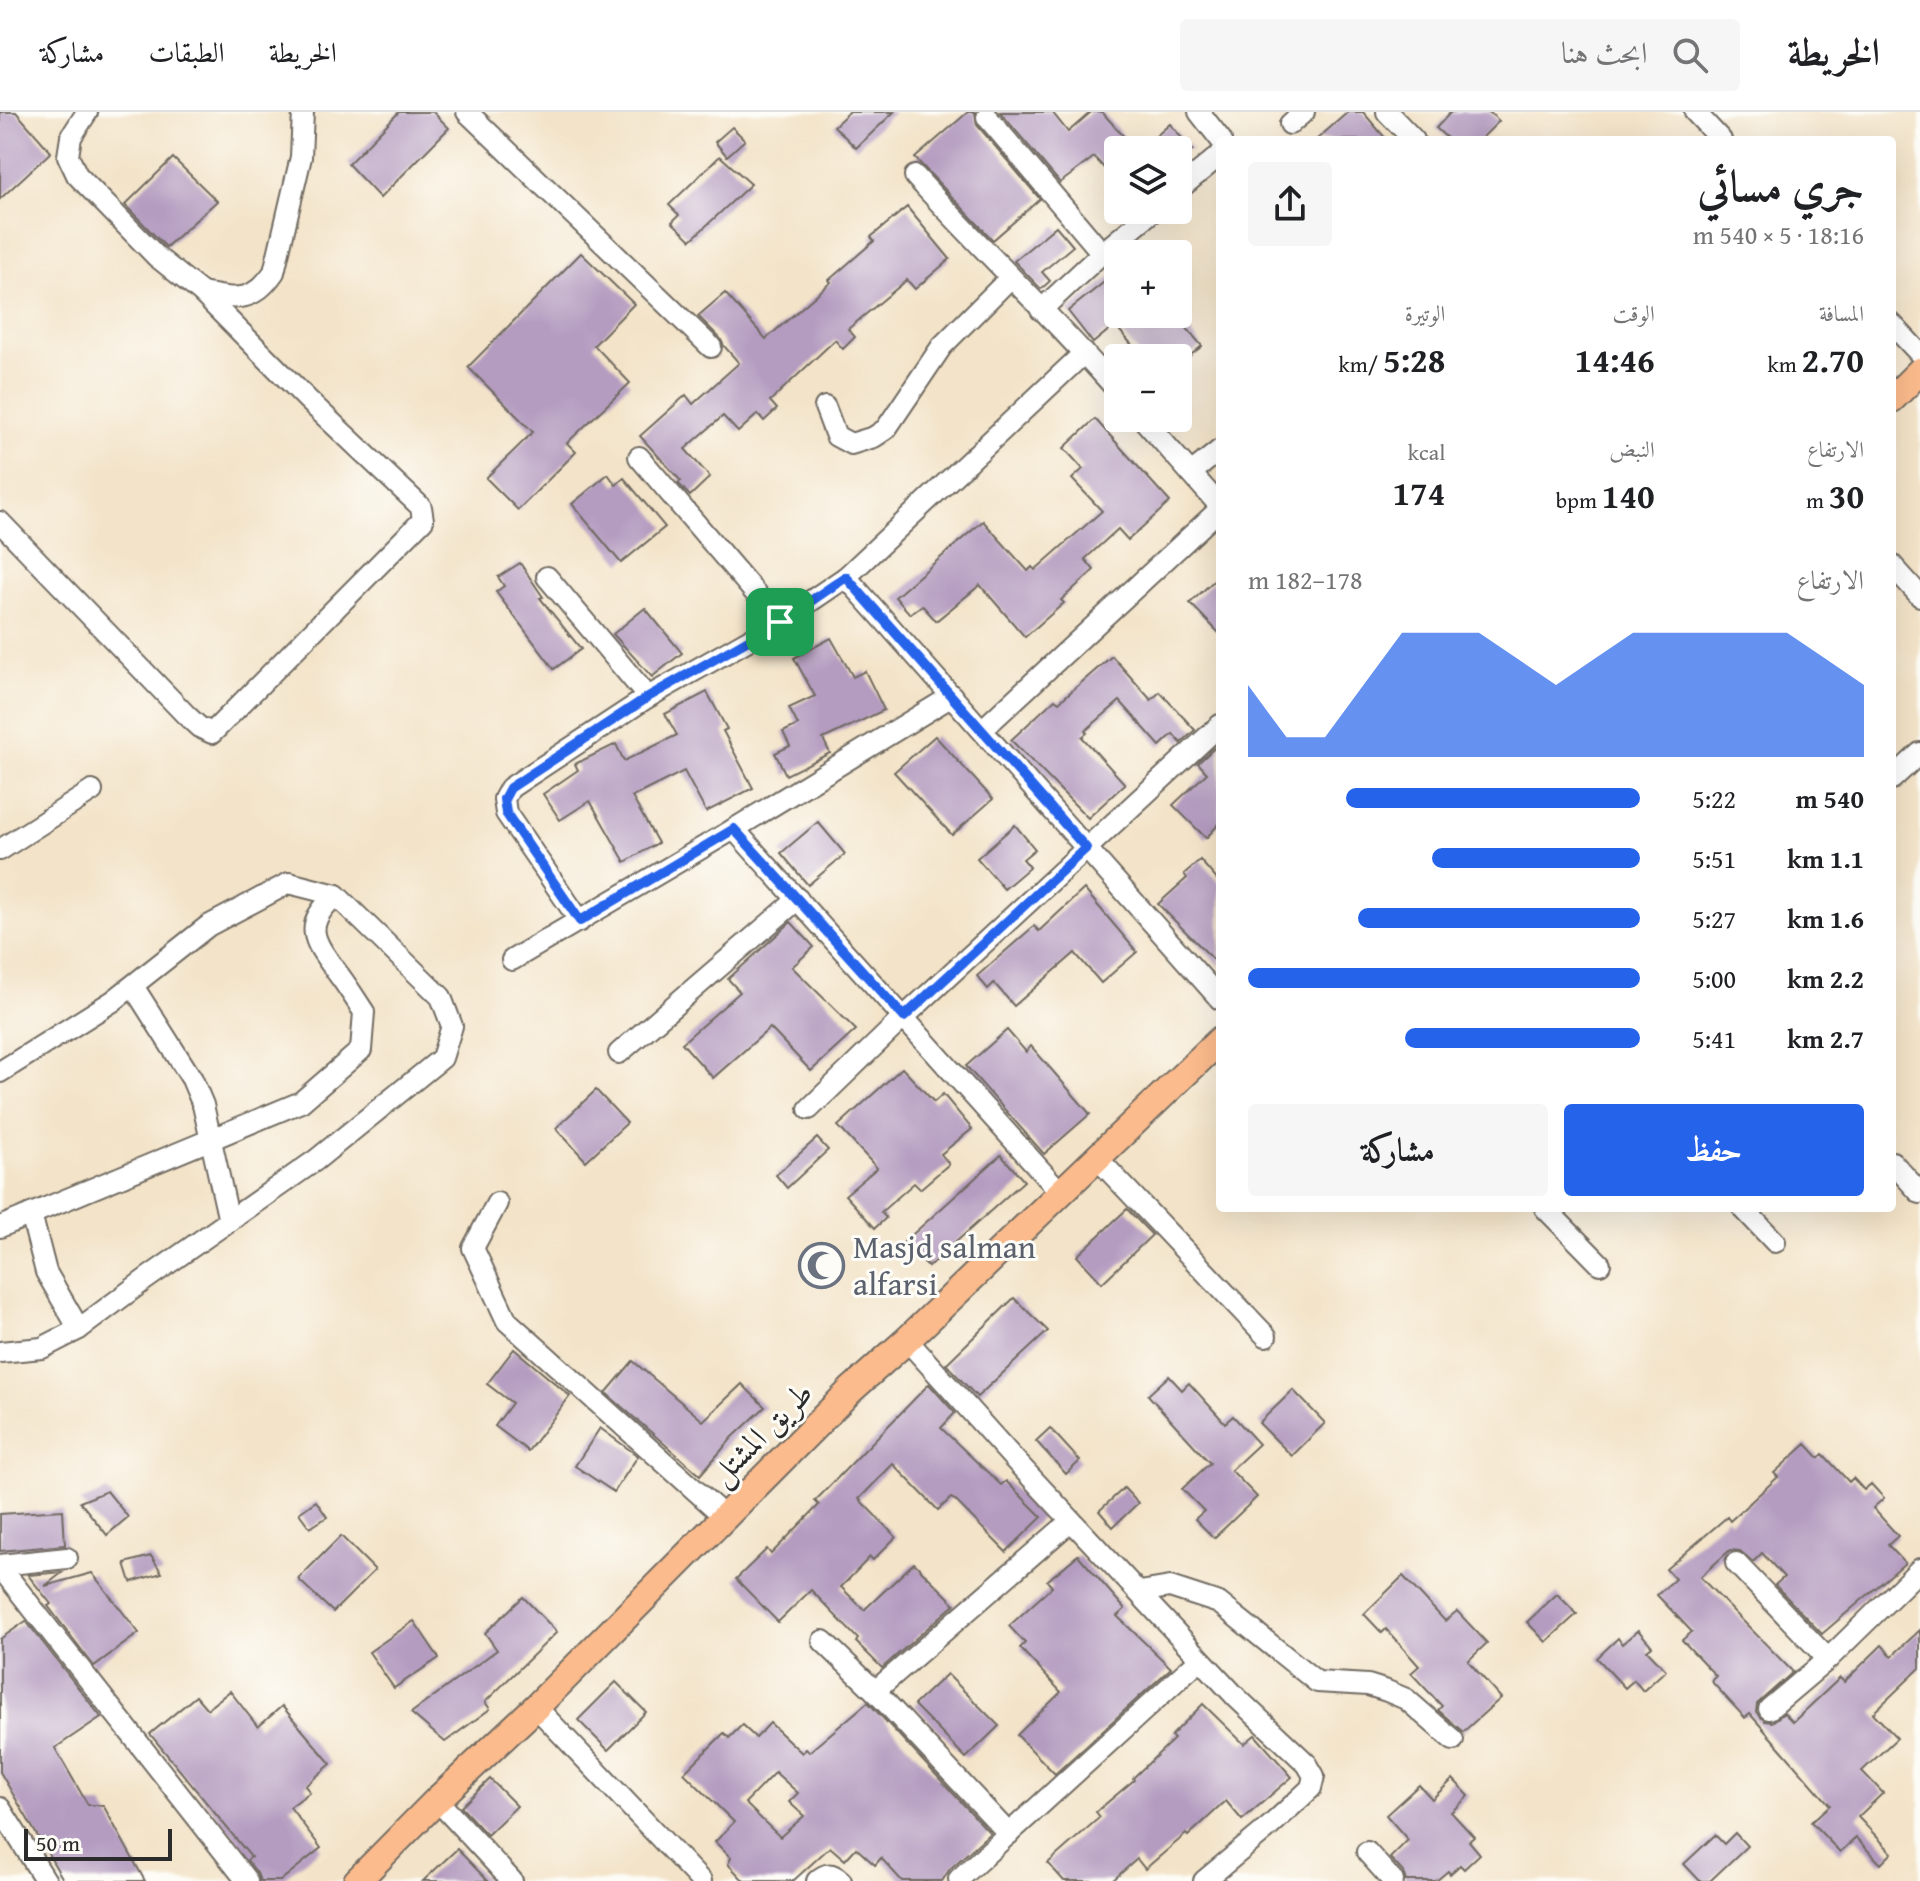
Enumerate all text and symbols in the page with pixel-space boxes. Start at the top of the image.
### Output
search box [1180,19,1740,91]
text: الخريطة [1788,23,1880,79]
text: ابحث هنا [1561,30,1648,74]
text: مشاركة [40,31,104,72]
text: الطبقات [148,31,225,72]
text: الخريطة [269,31,337,72]
icon: search [1668,33,1712,77]
map controls [1104,136,1192,432]
button: layers [1104,136,1192,224]
text: جري مسائي [1698,153,1864,217]
button: share [1248,162,1332,246]
text: 18:16 · 5 × 540 m [1693,215,1864,254]
button: + [1104,240,1192,328]
text: الوتيرة [1405,297,1445,329]
text: الوقت [1613,297,1655,329]
text: المسافة [1819,297,1864,329]
text: 5:28 [1383,335,1445,384]
text: 14:46 [1575,335,1655,384]
text: 2.70 [1802,335,1864,384]
button: − [1104,344,1192,432]
text: /km [1338,348,1383,380]
text: km [1768,348,1802,380]
text: النبض [1609,433,1655,465]
text: الارتفاع [1807,433,1864,465]
text: kcal [1408,436,1445,468]
text: 174 [1393,468,1445,517]
text: 140 [1602,471,1655,520]
text: 30 [1829,471,1864,520]
text: bpm [1556,484,1602,516]
text: m [1806,484,1829,516]
text: 178–182 m [1248,560,1362,599]
text: الارتفاع [1797,560,1864,599]
pin [746,588,814,656]
icon: arrive [758,600,802,644]
text: 5:22 [1692,779,1736,818]
text: 540 m [1796,779,1864,818]
text: 5:51 [1692,839,1736,878]
text: 1.1 km [1787,839,1864,878]
text: 5:27 [1692,899,1736,938]
text: 1.6 km [1787,899,1864,938]
text: 5:00 [1692,959,1736,998]
text: 2.2 km [1787,959,1864,998]
text: 5:41 [1692,1019,1736,1058]
text: 2.7 km [1787,1019,1864,1058]
button: مشاركة [1248,1104,1548,1196]
button: حفظ [1564,1104,1864,1196]
place label: Masjd salman alfarsi [853,1223,1036,1307]
mosque icon: Masjd salman alfarsi [798,1241,846,1289]
street label: طريق المشتل [698,1370,823,1495]
scale bar [24,1825,172,1861]
text: 50 m [36,1827,80,1859]

